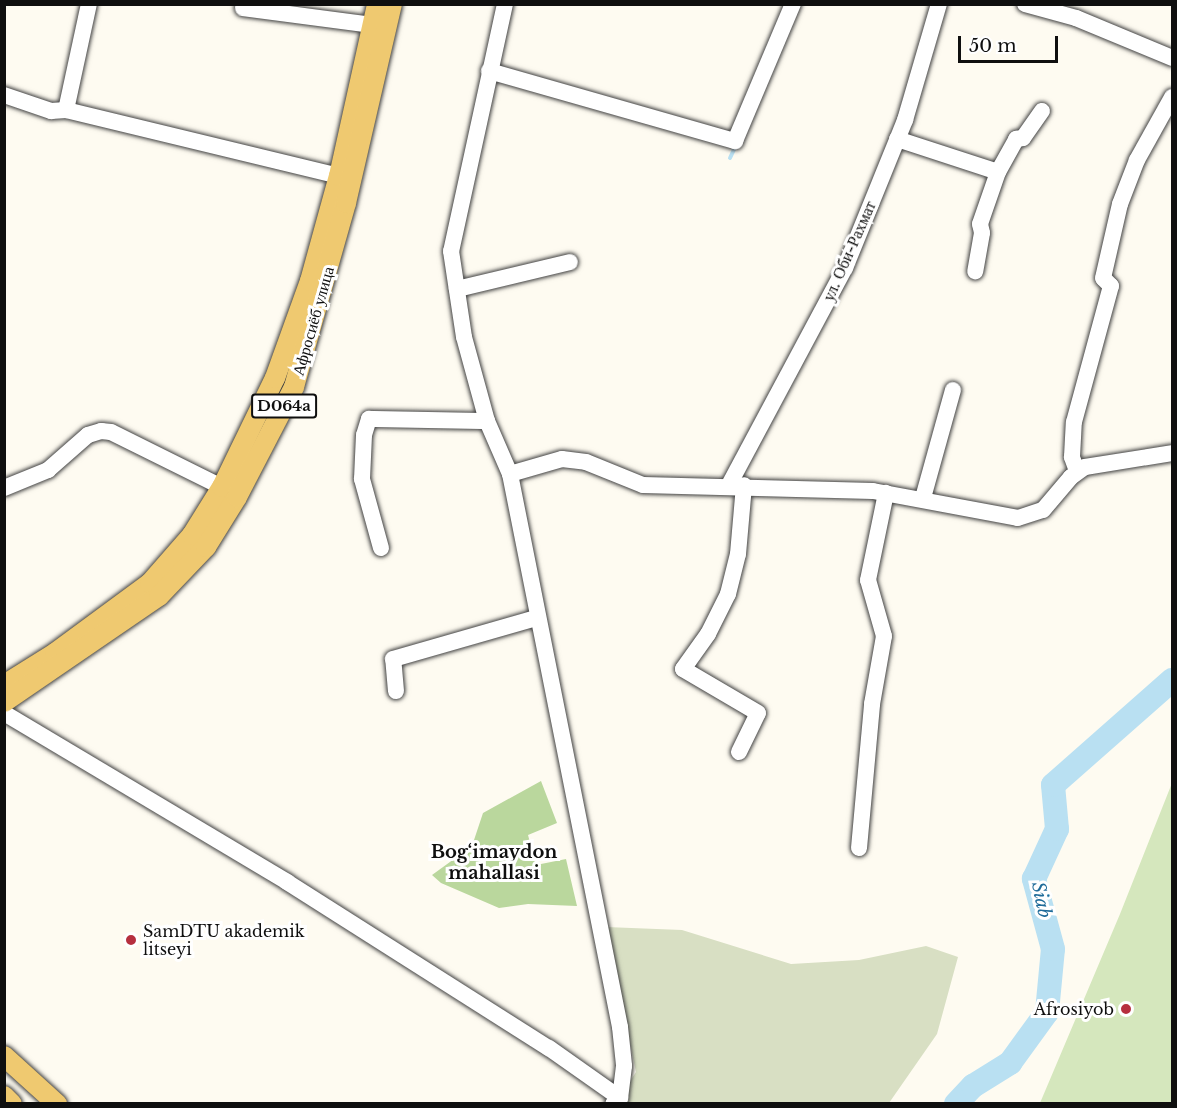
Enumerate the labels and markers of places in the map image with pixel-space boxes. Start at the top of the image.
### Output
place label: SamDTU akademik litseyi [143,921,305,959]
marker: SamDTU akademik litseyi [124,933,138,947]
place label: Afrosiyob [1034,999,1114,1019]
marker: Afrosiyob [1119,1002,1133,1016]

